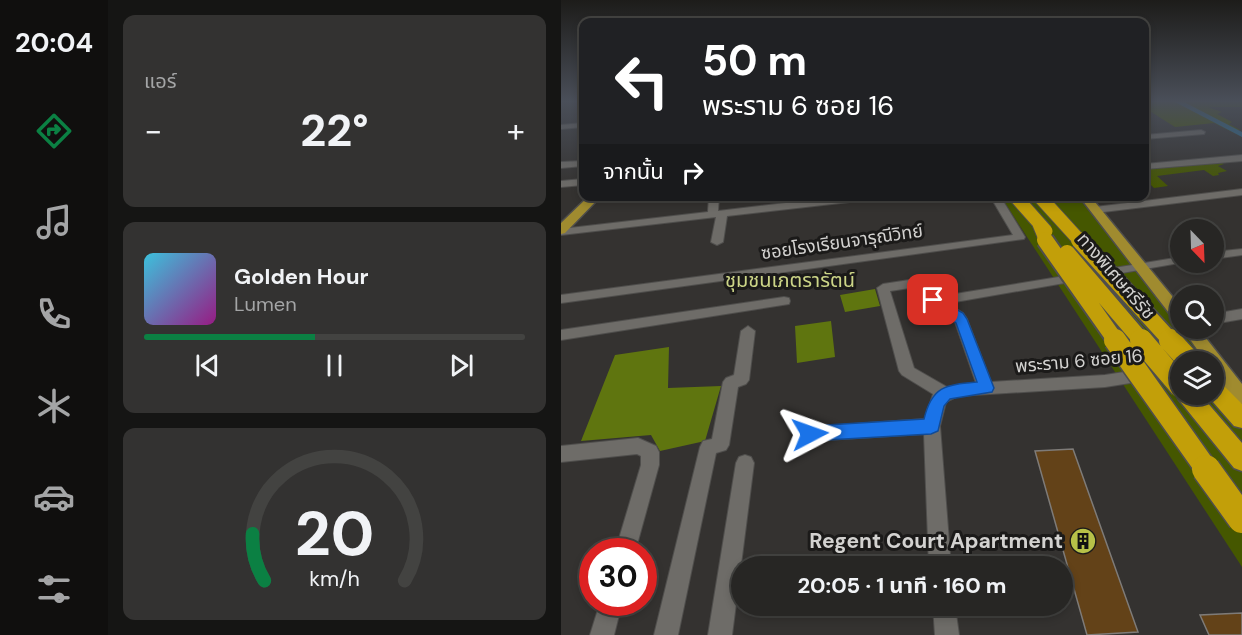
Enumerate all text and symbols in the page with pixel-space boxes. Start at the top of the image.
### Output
text: 20:04 [15,25,93,60]
text: 50 m [702,33,807,88]
icon: left [603,42,681,120]
text: แอร์ [144,68,176,94]
text: พระราม 6 ซอย 16 [702,88,894,123]
text: 22° [300,101,369,160]
text: − [144,109,162,152]
text: + [507,109,525,152]
icon: directions [33,110,75,152]
icon: right [676,156,709,189]
text: จากนั้น [603,157,664,186]
icon: music [33,201,75,243]
street label: ซอยโรงเรียนจารุณีวิทย์ [760,219,925,265]
north arrow [1170,219,1224,273]
map controls [1170,219,1224,405]
street label: ทางพิเศษศรีรัช [1072,228,1160,324]
text: Golden Hour [234,262,369,291]
district label: ชุมชนเภตรารัตน์ [725,267,855,293]
pin [907,274,958,325]
icon: arrive [916,283,949,316]
button: search [1170,285,1224,339]
text: Lumen [234,291,297,317]
icon: phone [33,293,75,335]
street label: พระราม 6 ซอย 16 [1014,343,1144,379]
icon: previous [191,349,224,382]
icon: pause [318,349,351,382]
icon: next [445,349,478,382]
button: layers [1170,351,1224,405]
icon: climate [33,385,75,427]
position arrow [778,402,842,466]
icon: car [33,476,75,518]
text: 20 [295,493,374,574]
building icon: Regent Court Apartment [1068,526,1098,556]
place label: Regent Court Apartment [809,527,1063,555]
speed limit sign: 30 [579,538,657,616]
text: km/h [309,566,360,594]
icon: filters [33,568,75,610]
text: 20:05 · 1 นาที · 160 m [797,571,1007,600]

